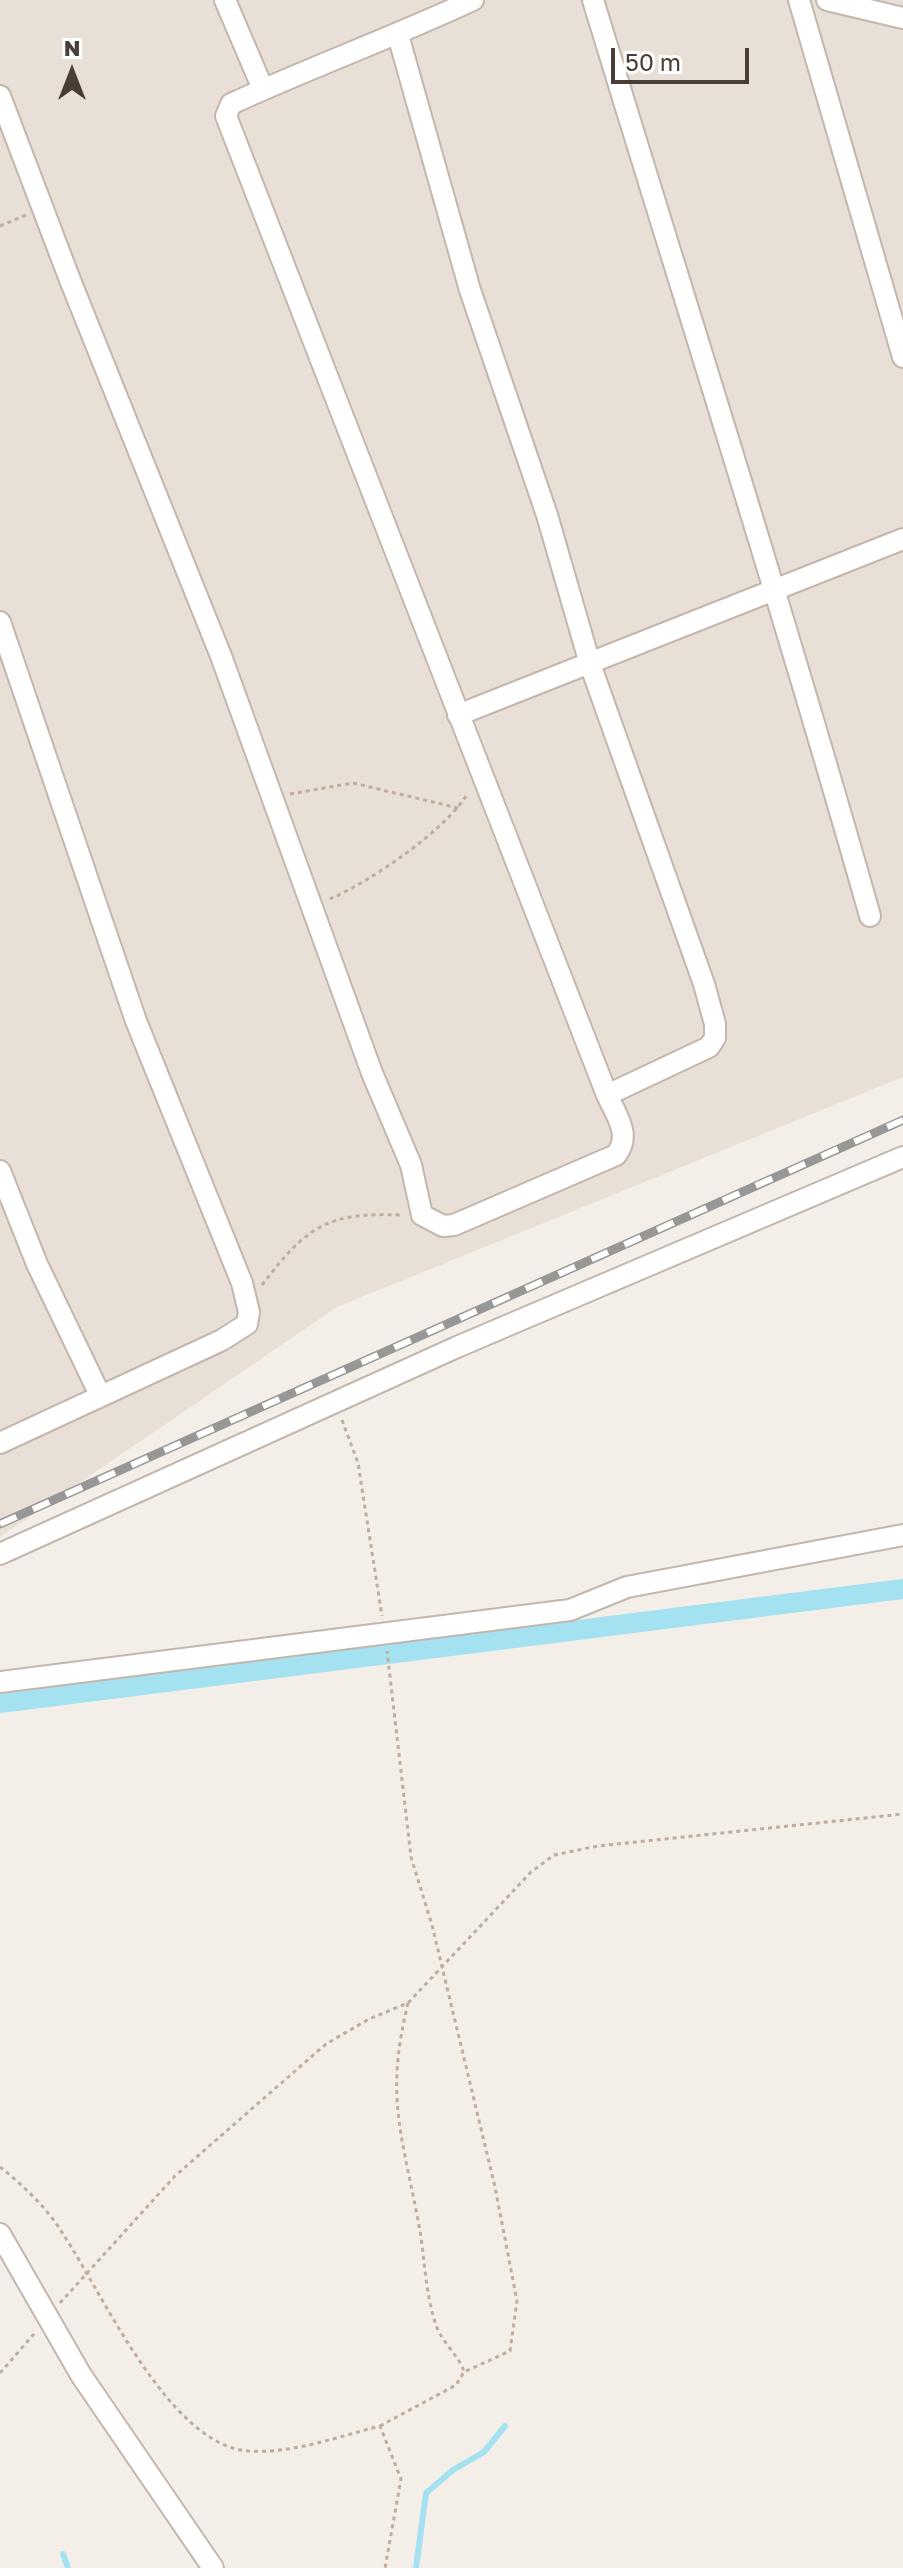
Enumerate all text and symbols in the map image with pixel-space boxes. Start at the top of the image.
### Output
north arrow [32,32,112,112]
scale bar [615,32,753,82]
text: N [64,34,80,61]
text: 50 m [625,47,681,76]

